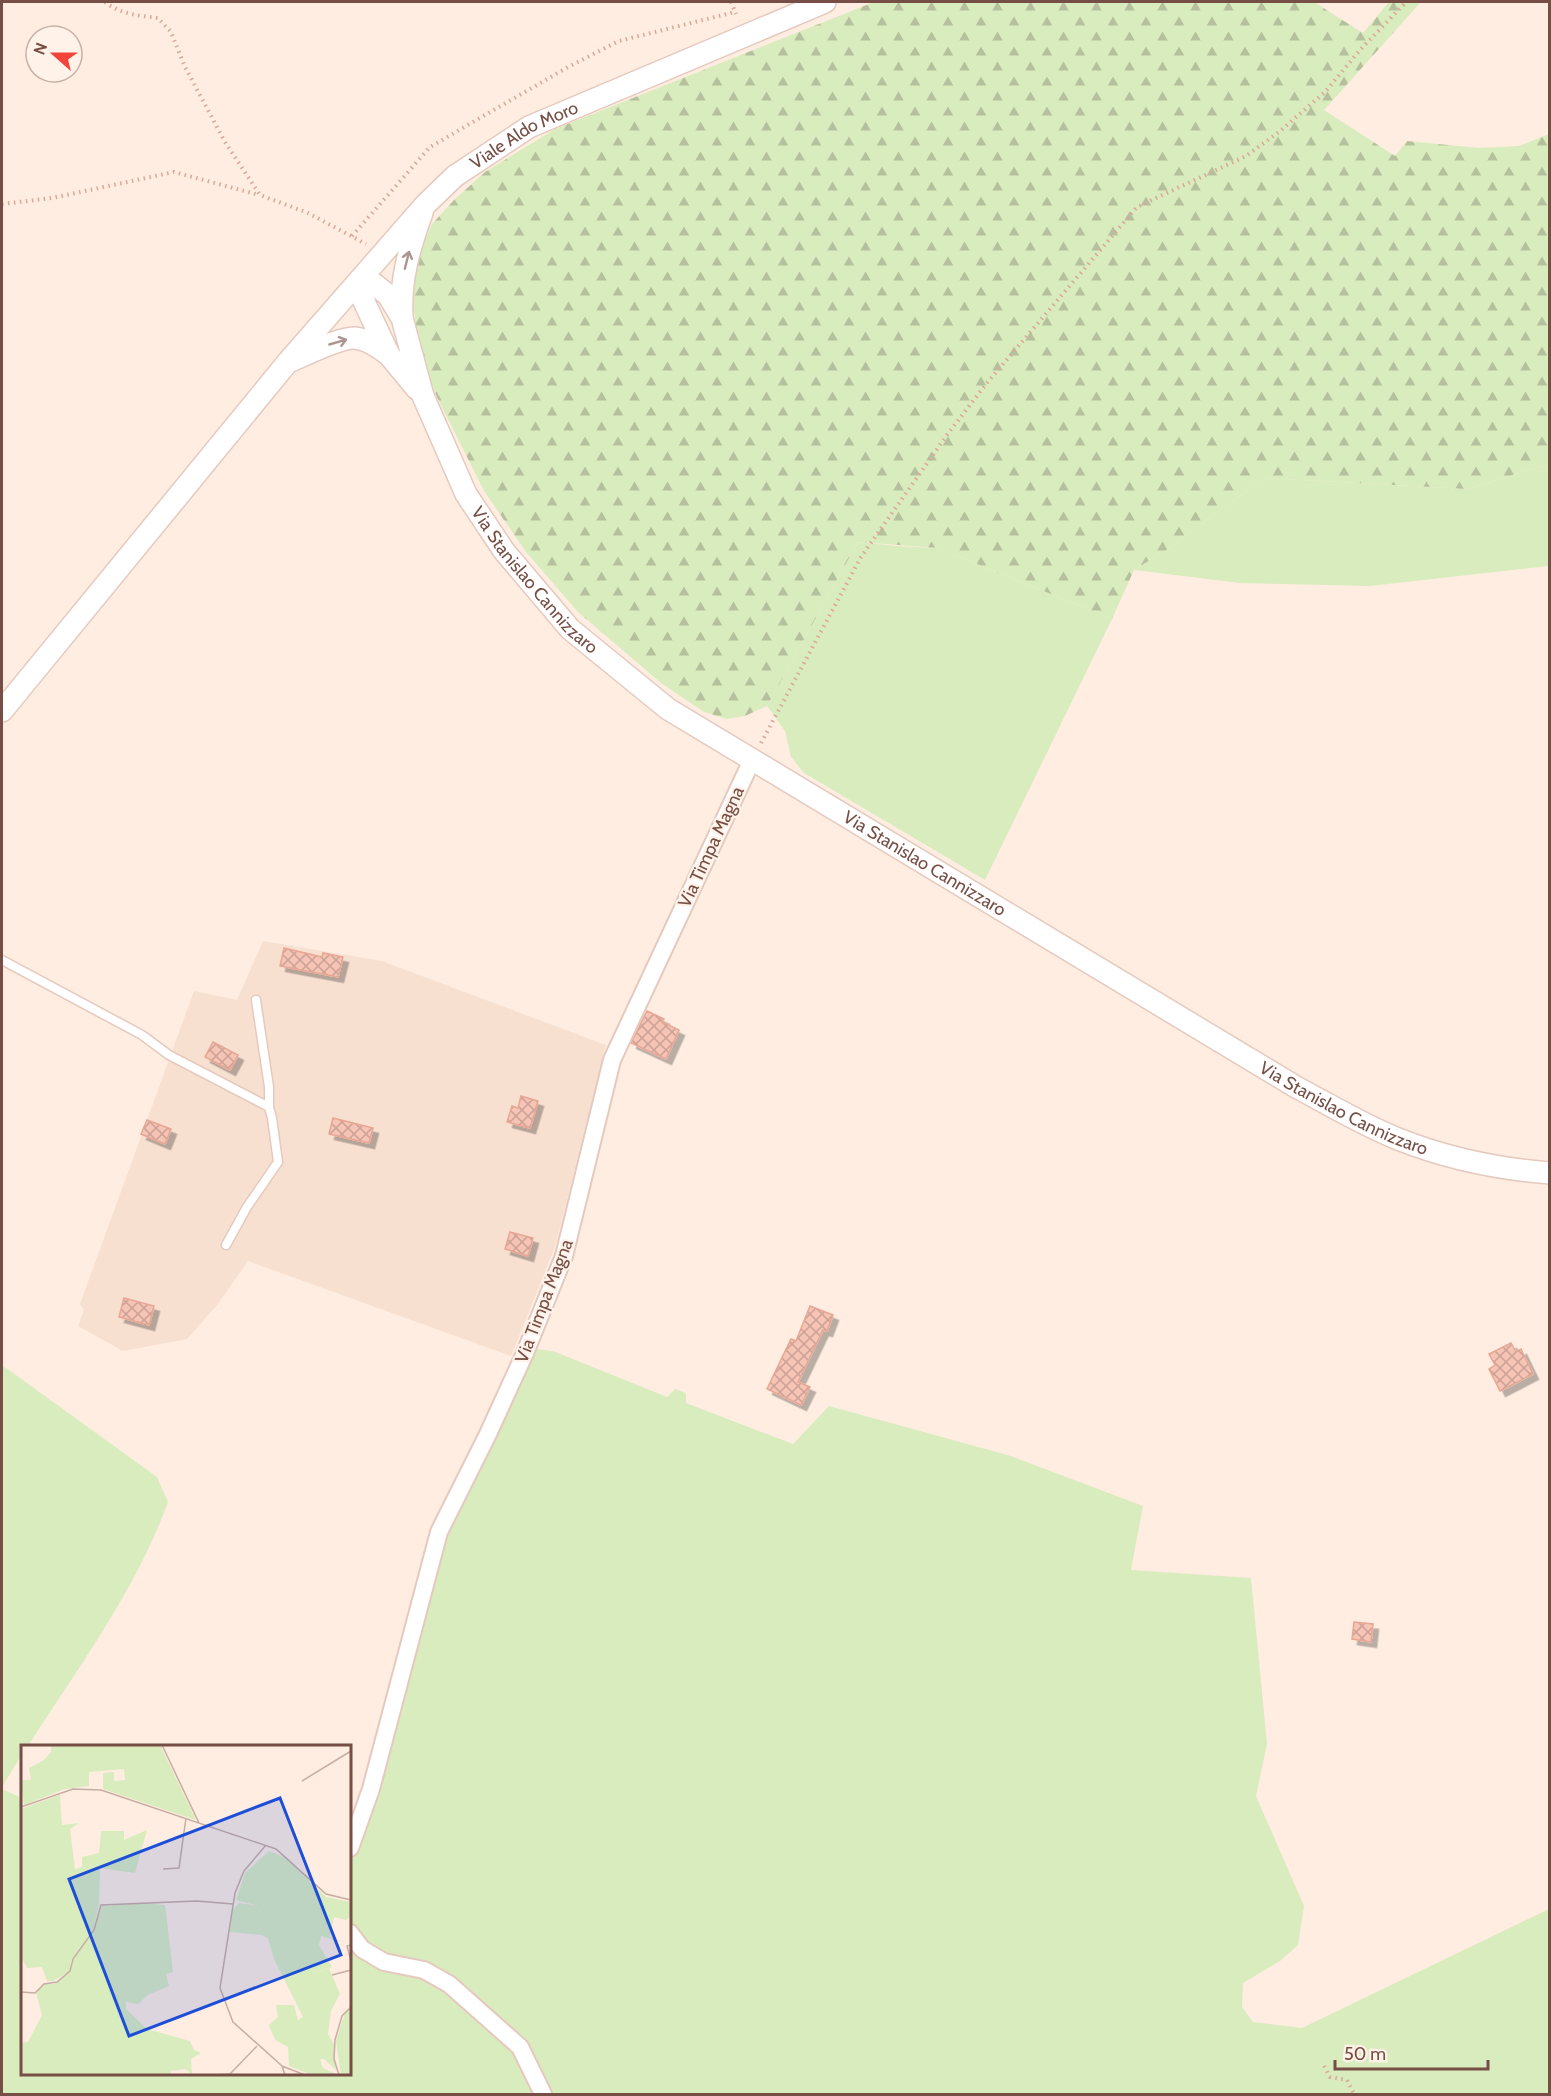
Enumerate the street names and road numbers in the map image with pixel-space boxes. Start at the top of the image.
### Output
street label: Viale Aldo Moro [466,97,581,174]
street label: Via Stanislao Cannizzaro [467,502,603,658]
street label: Via Timpa Magna [673,783,749,911]
street label: Via Stanislao Cannizzaro [839,806,1010,921]
street label: Via Stanislao Cannizzaro [1255,1057,1431,1160]
street label: Via Timpa Magna [510,1236,578,1366]

